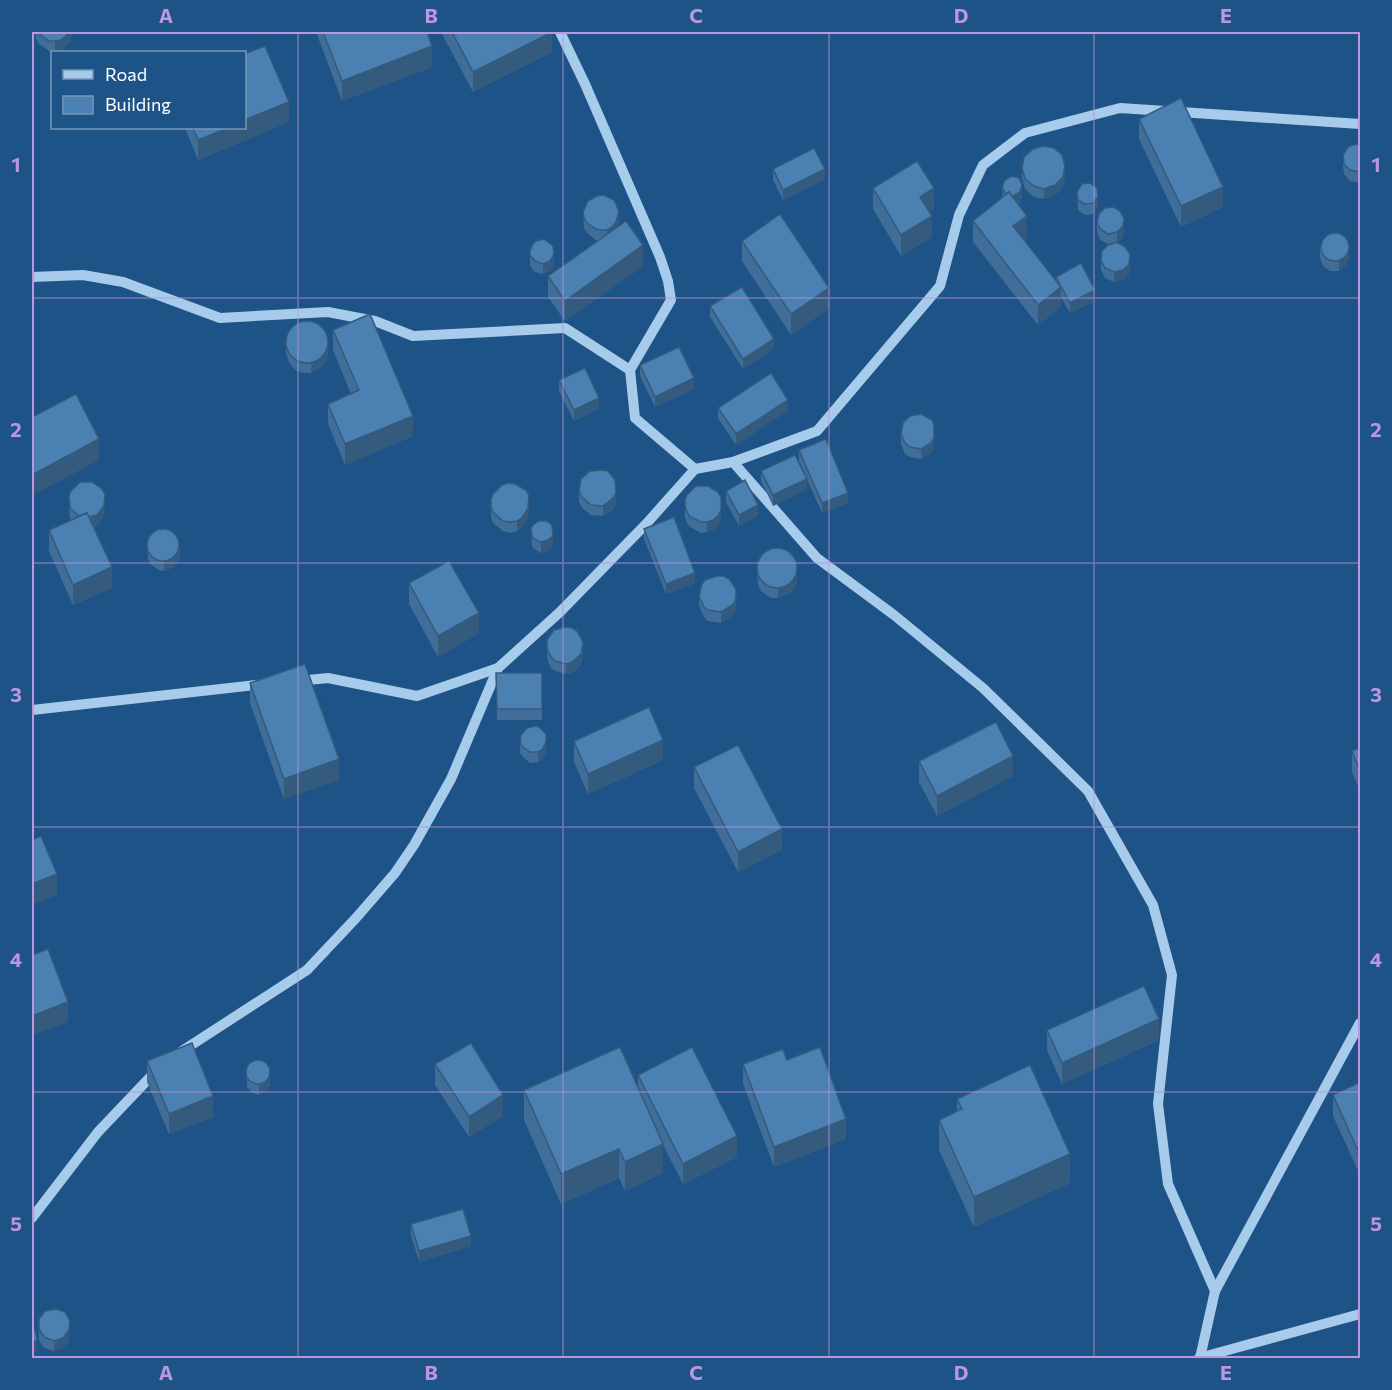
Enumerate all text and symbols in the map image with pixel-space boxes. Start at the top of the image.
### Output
text: A [159,3,173,27]
text: B [424,3,438,27]
text: C [689,3,703,27]
text: D [954,3,968,27]
text: E [1220,3,1232,27]
legend [51,51,246,129]
text: Road [105,63,147,85]
text: Building [105,93,171,115]
text: 1 [11,152,21,176]
text: 1 [1371,152,1381,176]
text: 2 [10,417,22,441]
text: 2 [1370,417,1382,441]
text: 3 [10,682,22,706]
text: 3 [1370,682,1382,706]
text: 4 [10,947,22,971]
text: 4 [1370,947,1382,971]
text: 5 [10,1211,22,1235]
text: 5 [1370,1211,1382,1235]
text: A [159,1360,173,1384]
text: B [424,1360,438,1384]
text: C [689,1360,703,1384]
text: D [954,1360,968,1384]
text: E [1220,1360,1232,1384]

